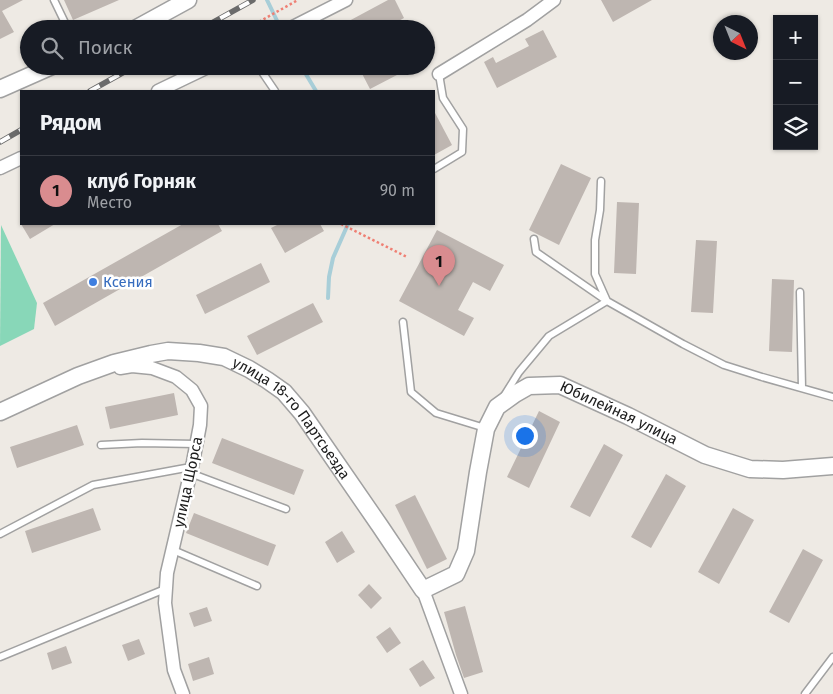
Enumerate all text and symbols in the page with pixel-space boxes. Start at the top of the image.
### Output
north arrow [713,15,758,60]
map controls [773,15,818,150]
button: + [773,15,818,60]
search box [20,20,435,75]
icon: search [38,34,66,62]
text: Поиск [78,36,132,59]
button: − [773,60,818,105]
button: layers [773,105,818,150]
text: Рядом [40,110,101,136]
text: клуб Горняк [87,170,196,193]
text: 1 [52,181,60,200]
text: 90 m [380,181,415,200]
text: Место [87,193,132,212]
pin: 1 [423,245,455,286]
place label: Ксения [103,273,153,291]
marker: Ксения [87,276,99,288]
street label: улица 18-го Партсьезда [230,353,354,483]
street label: Юбилейная улица [557,377,681,449]
your location [512,423,538,449]
street label: улица Щорса [170,435,206,529]

